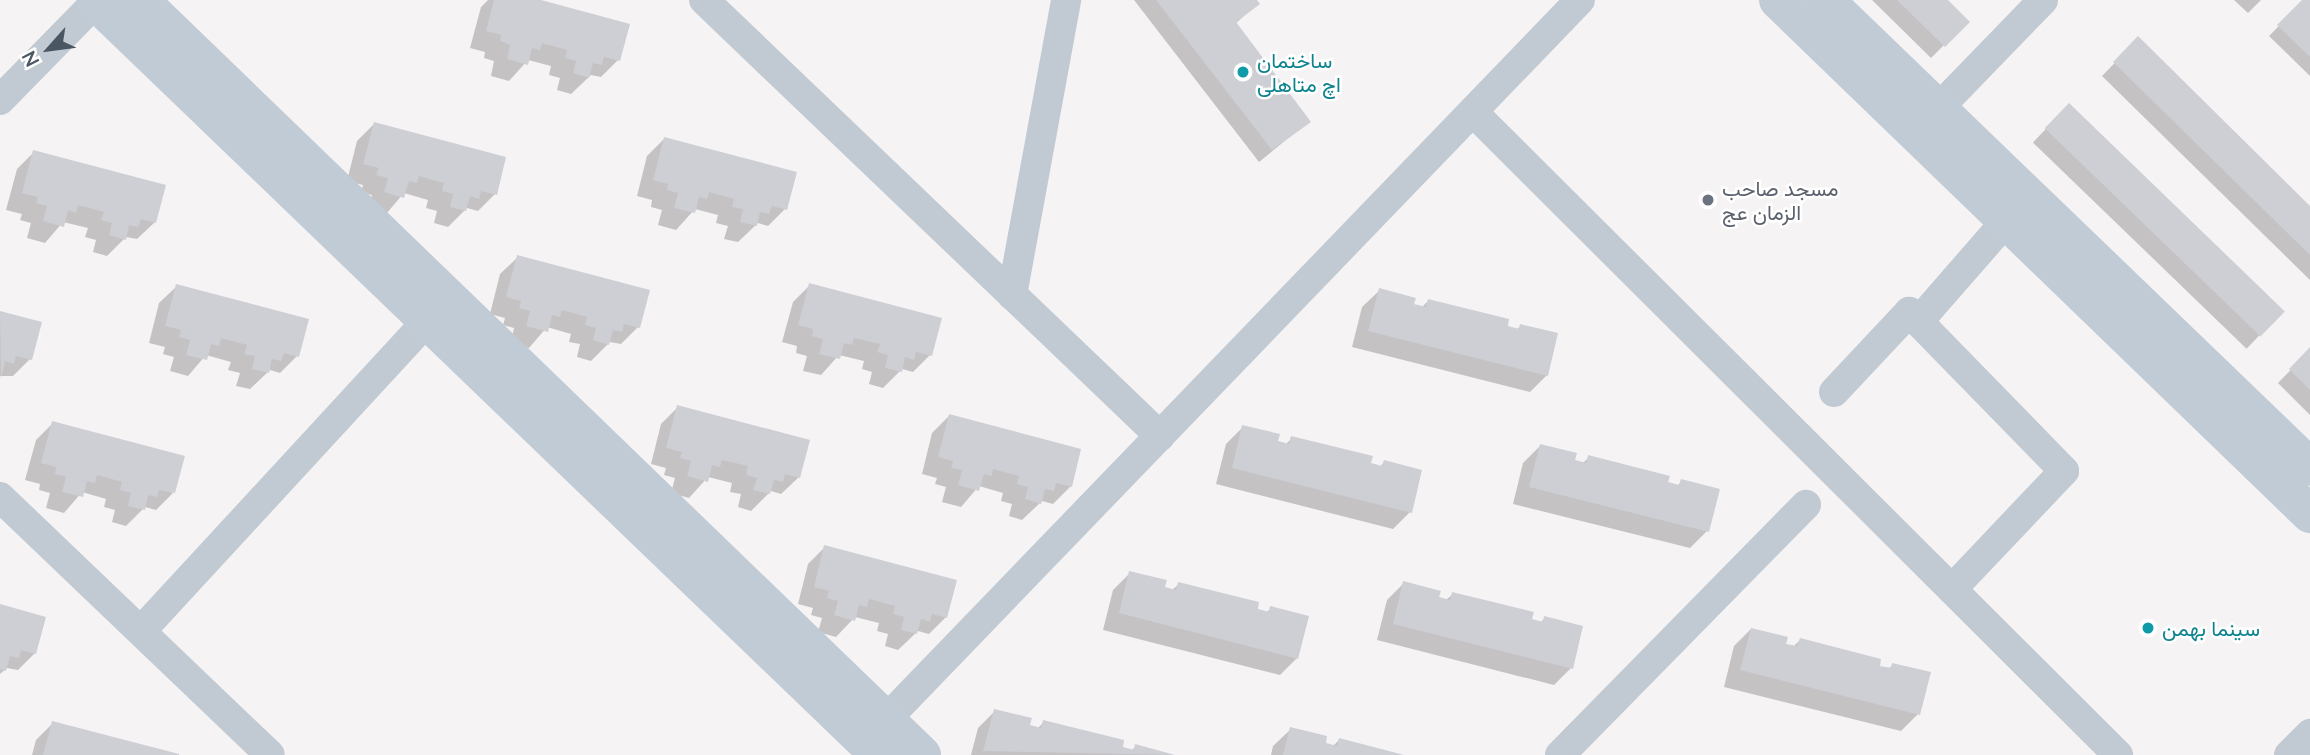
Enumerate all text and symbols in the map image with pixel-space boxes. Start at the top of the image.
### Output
north arrow [14,14,84,84]
text: N [16,47,44,71]
place label: ساختمان اچ متاهلی [1257,47,1341,97]
marker: ساختمان اچ متاهلی [1235,64,1251,80]
place label: مسجد صاحب الزمان عج [1722,175,1838,225]
marker: مسجد صاحب الزمان عج [1700,192,1716,208]
place label: سینما بهمن [2162,615,2260,641]
marker: سینما بهمن [2140,620,2156,636]

